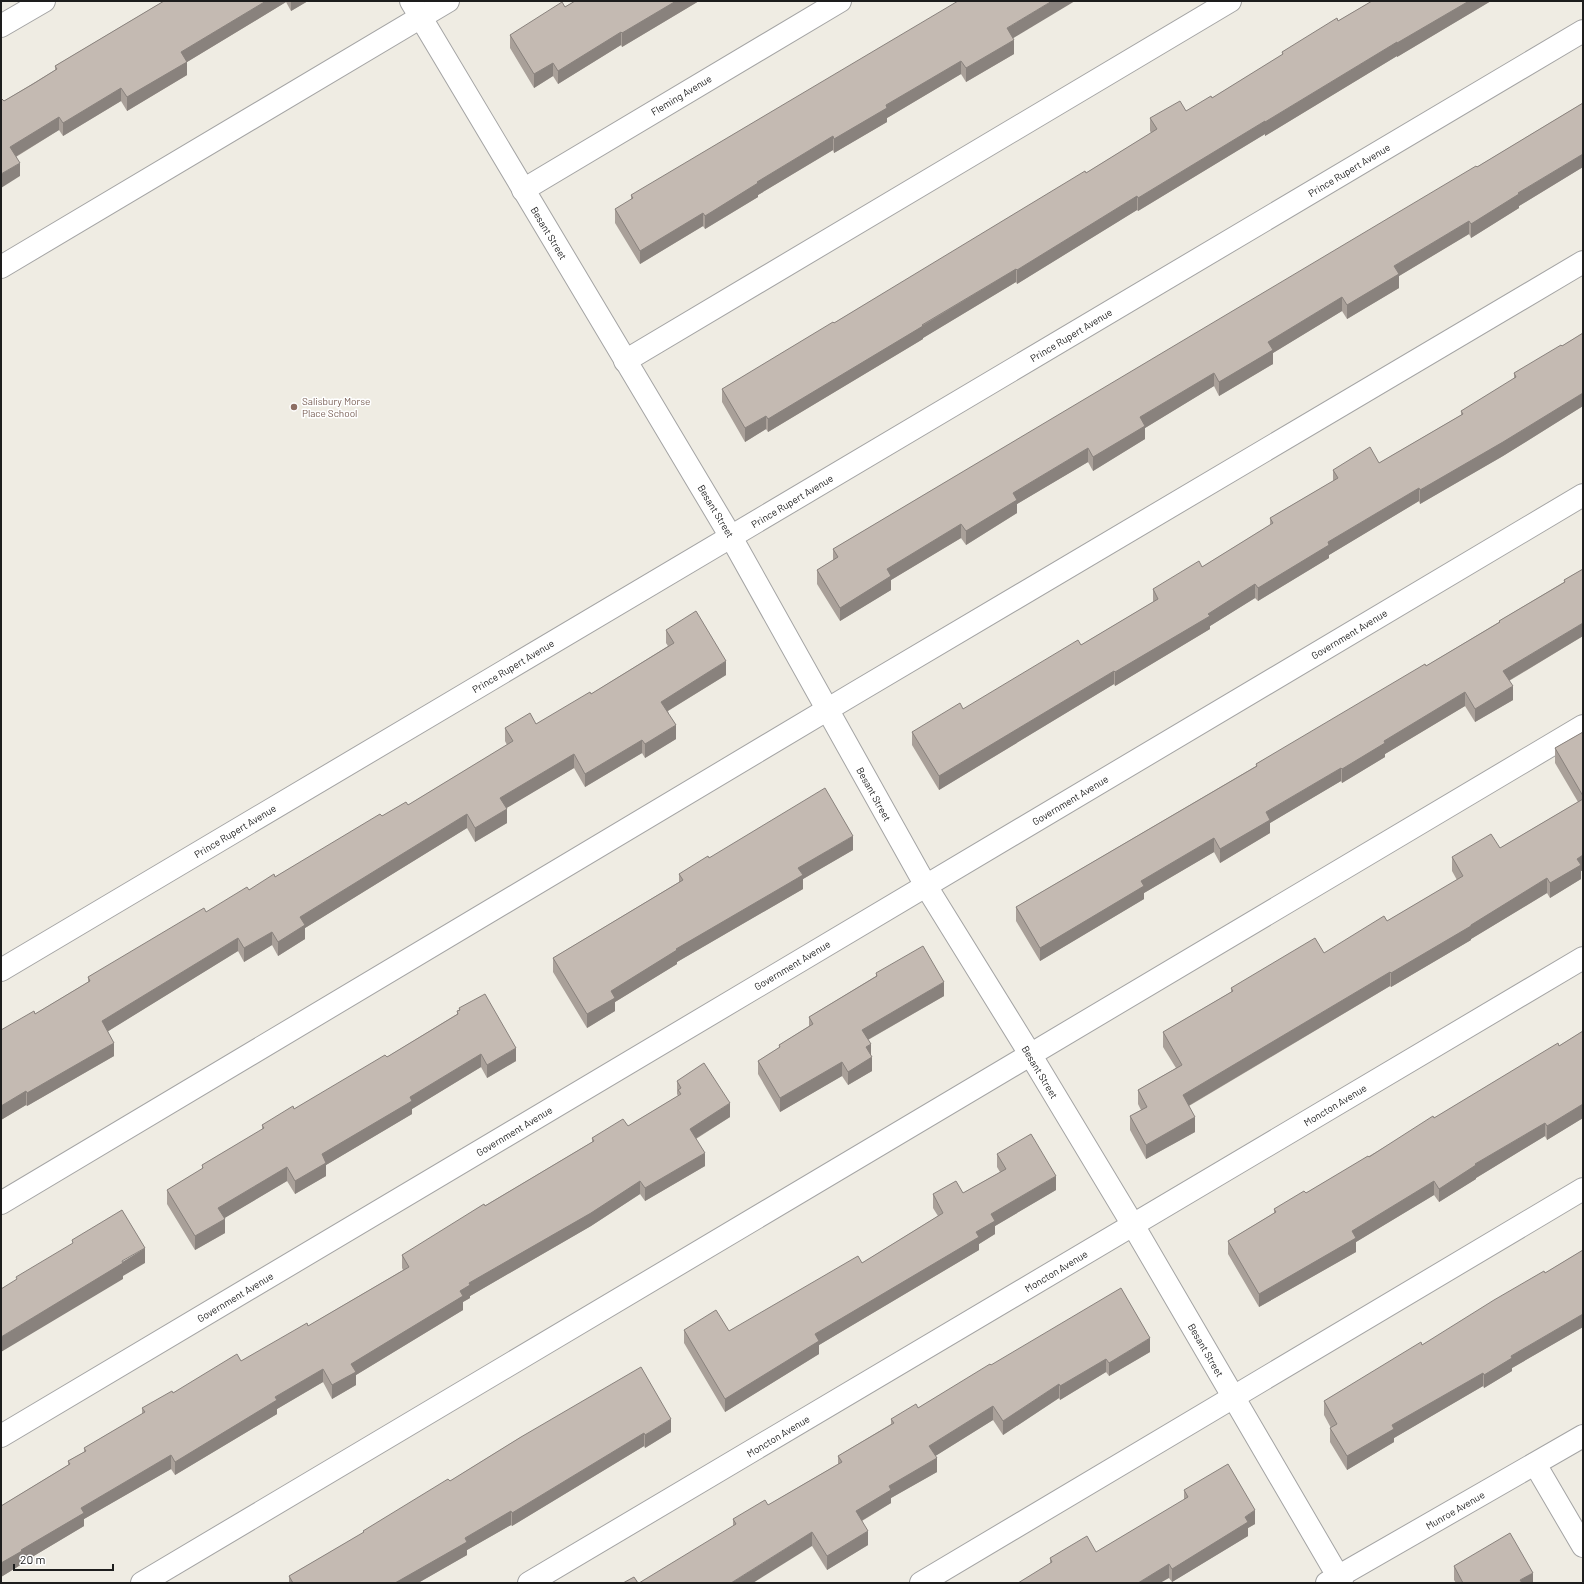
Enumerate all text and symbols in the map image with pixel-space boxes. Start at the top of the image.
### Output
street label: Fleming Avenue [648,72,714,118]
street label: Prince Rupert Avenue [1306,141,1392,199]
street label: Besant Street [528,204,570,262]
street label: Prince Rupert Avenue [1028,306,1114,364]
place label: Salisbury Morse Place School [302,395,370,419]
marker: Salisbury Morse Place School [289,402,299,412]
street label: Prince Rupert Avenue [749,472,835,530]
street label: Besant Street [695,482,737,540]
street label: Government Avenue [1309,607,1389,661]
street label: Prince Rupert Avenue [470,637,556,695]
street label: Besant Street [854,765,894,823]
street label: Government Avenue [1030,773,1110,827]
street label: Prince Rupert Avenue [192,802,278,860]
street label: Government Avenue [752,938,832,992]
street label: Besant Street [1019,1043,1061,1101]
street label: Moncton Avenue [1301,1082,1369,1128]
street label: Government Avenue [474,1104,554,1158]
street label: Moncton Avenue [1022,1248,1090,1294]
street label: Government Avenue [195,1270,275,1324]
street label: Besant Street [1186,1321,1226,1379]
street label: Moncton Avenue [744,1413,812,1459]
street label: Munroe Avenue [1423,1488,1487,1532]
scale bar [14,1546,113,1572]
text: 20 m [20,1552,46,1566]

